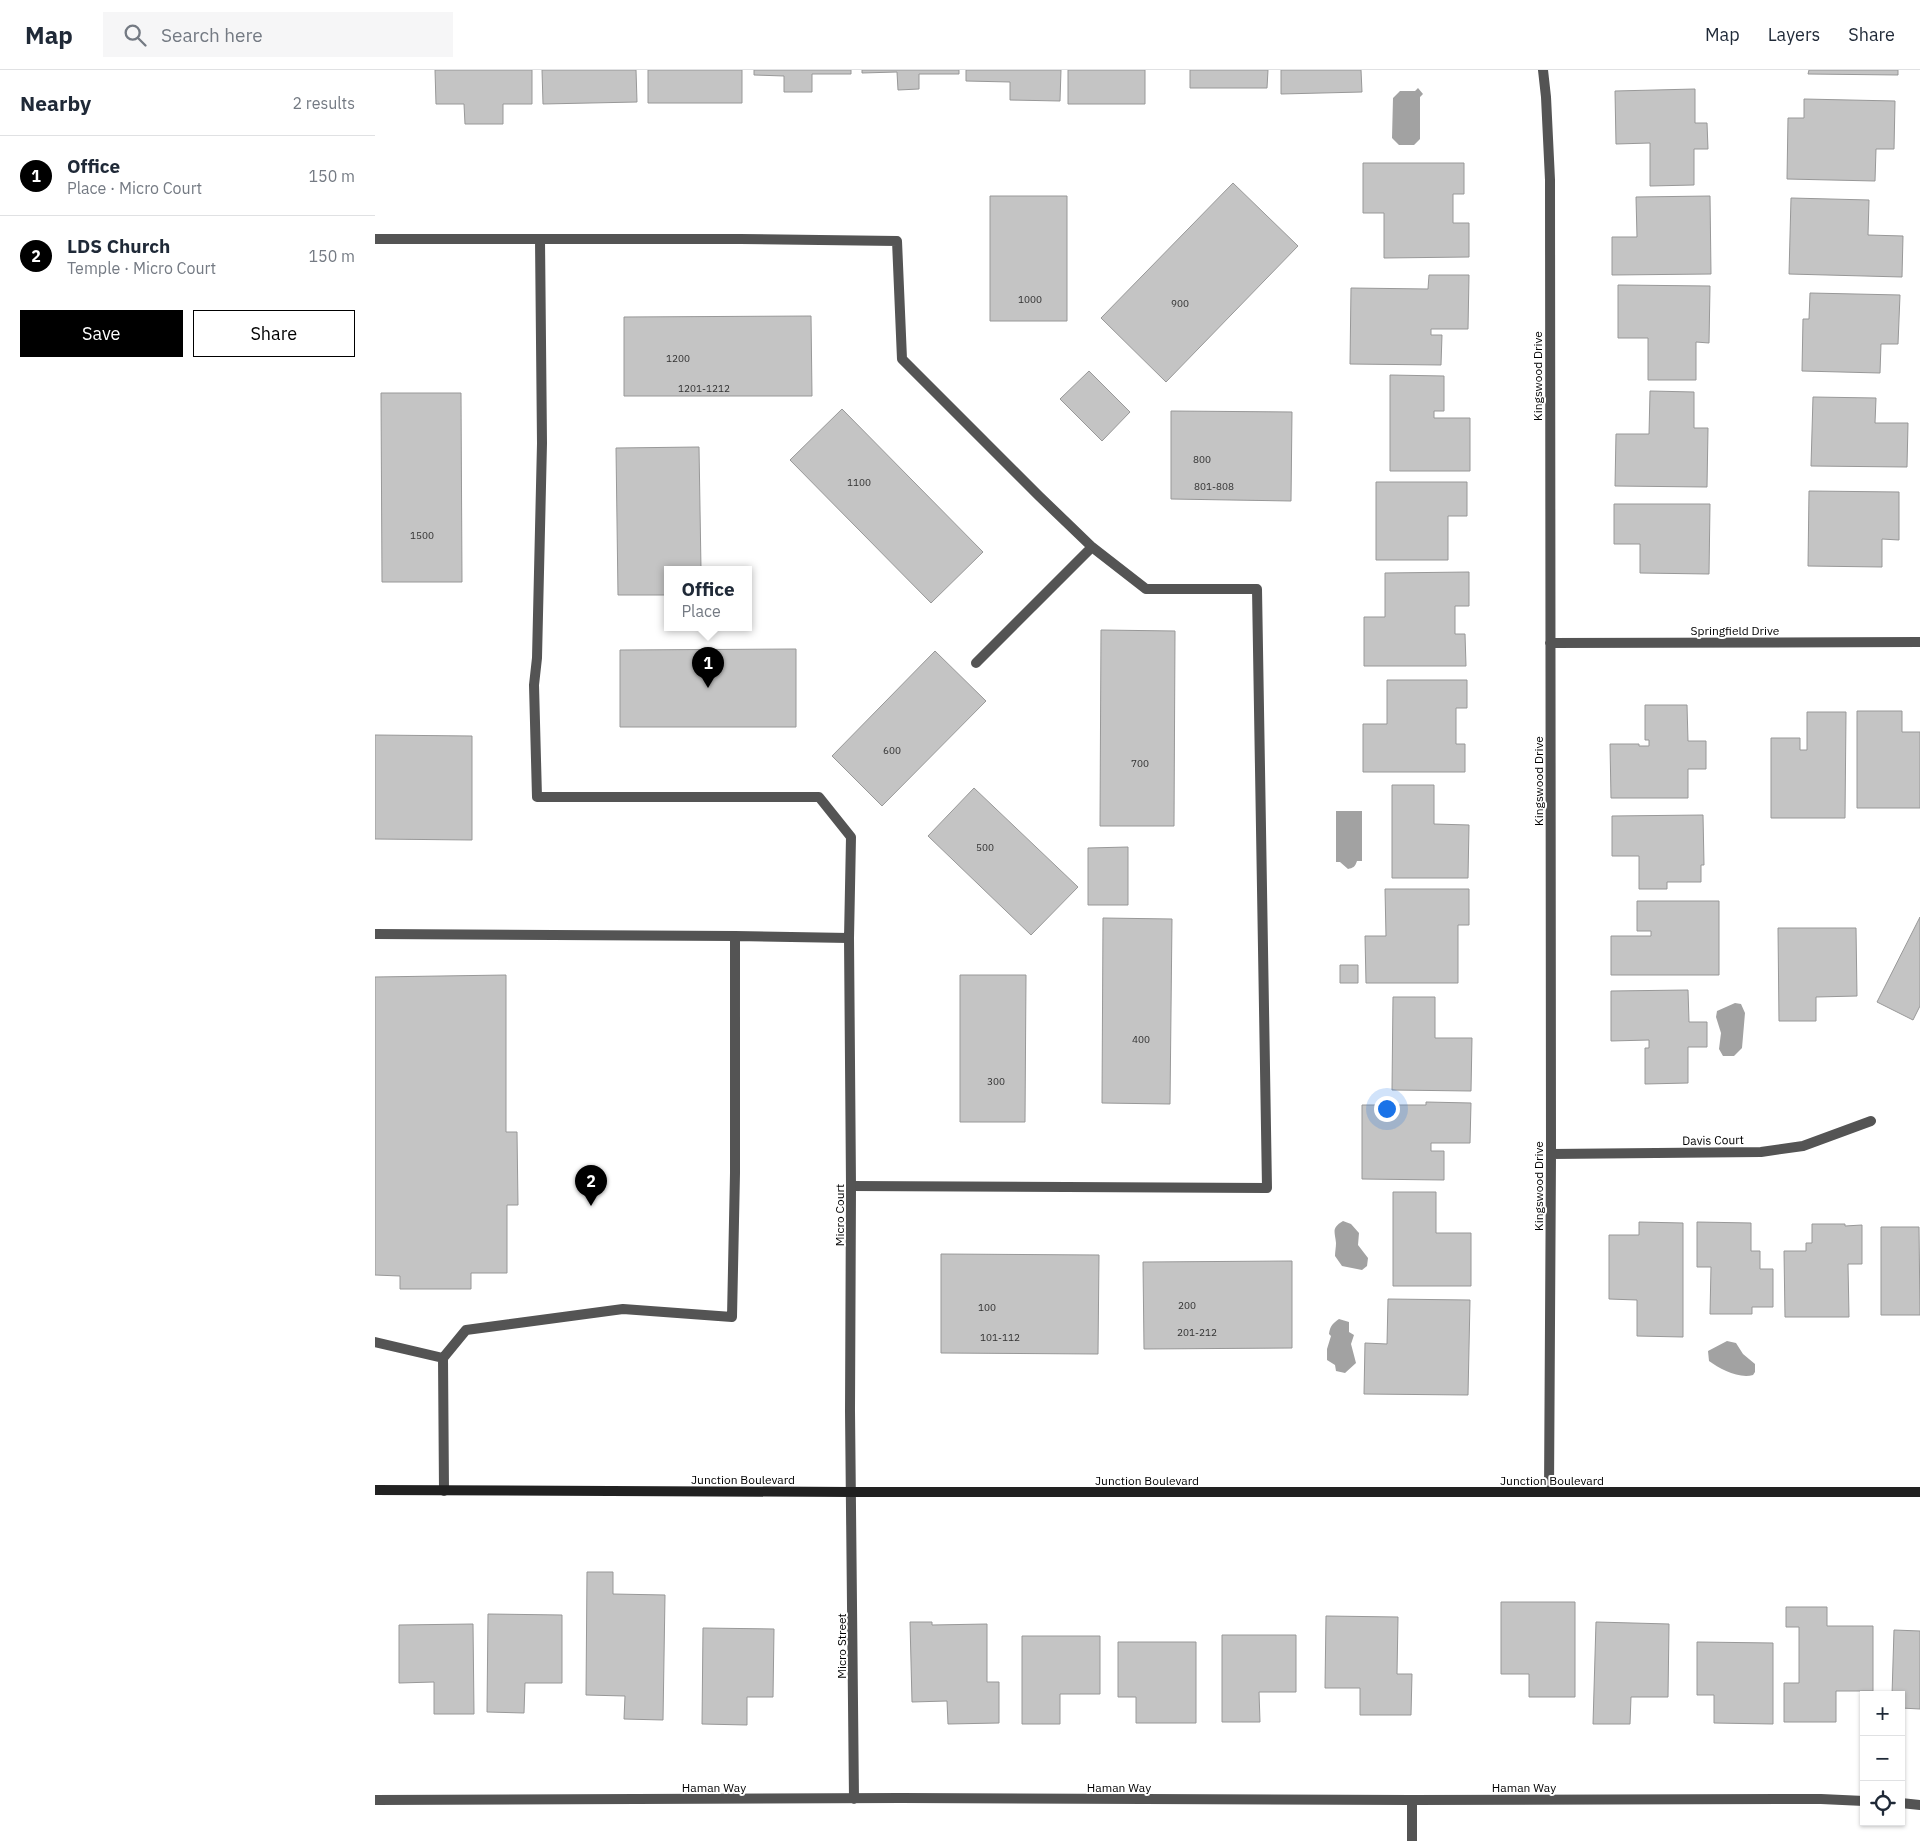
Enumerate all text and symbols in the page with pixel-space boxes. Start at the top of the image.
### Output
search box [103,12,453,57]
text: Map [25,19,73,51]
icon: search [121,21,149,49]
text: Search here [161,23,263,47]
text: Map [1705,23,1740,46]
text: Layers [1768,23,1820,46]
text: Share [1848,23,1895,46]
text: Nearby [20,89,91,117]
text: 2 results [292,93,355,113]
text: Office [67,154,120,178]
text: 1 [31,166,41,186]
text: 150 m [308,166,355,186]
text: Place · Micro Court [67,178,202,198]
text: LDS Church [67,234,170,258]
text: 2 [31,246,41,266]
text: 150 m [308,246,355,266]
text: Temple · Micro Court [67,258,216,278]
house number: 1000 [1018,293,1042,306]
house number: 900 [1171,297,1189,310]
button: Save [20,310,183,357]
button: Share [193,310,355,357]
street label: Kingswood Drive [1530,331,1545,421]
house number: 1200 [666,352,690,365]
house number: 1201-1212 [678,382,730,395]
house number: 800 [1193,453,1211,466]
house number: 1100 [847,476,871,489]
house number: 801-808 [1194,480,1234,493]
house number: 1500 [410,529,434,542]
popup [664,566,752,631]
text: Office [681,577,735,601]
text: Place [681,601,721,621]
street label: Springfield Drive [1691,623,1780,638]
pin: 1 [692,647,724,688]
street label: Kingswood Drive [1531,736,1546,826]
house number: 600 [883,744,901,757]
house number: 700 [1131,757,1149,770]
house number: 500 [976,841,994,854]
house number: 400 [1132,1033,1150,1046]
house number: 300 [987,1075,1005,1088]
your location [1374,1096,1400,1122]
street label: Davis Court [1682,1132,1744,1148]
street label: Kingswood Drive [1531,1141,1546,1231]
pin: 2 [575,1165,607,1206]
street label: Micro Court [832,1184,847,1246]
house number: 200 [1178,1299,1196,1312]
house number: 100 [978,1301,996,1314]
house number: 201-212 [1177,1326,1217,1339]
house number: 101-112 [980,1331,1020,1344]
street label: Junction Boulevard [691,1472,795,1487]
street label: Junction Boulevard [1095,1473,1199,1488]
street label: Junction Boulevard [1500,1473,1604,1488]
street label: Micro Street [834,1613,849,1679]
map controls [1860,1691,1905,1826]
button: + [1860,1691,1905,1736]
button: − [1860,1736,1905,1781]
street label: Haman Way [682,1780,746,1795]
street label: Haman Way [1087,1780,1151,1795]
street label: Haman Way [1492,1780,1556,1795]
button: locate [1860,1781,1905,1826]

